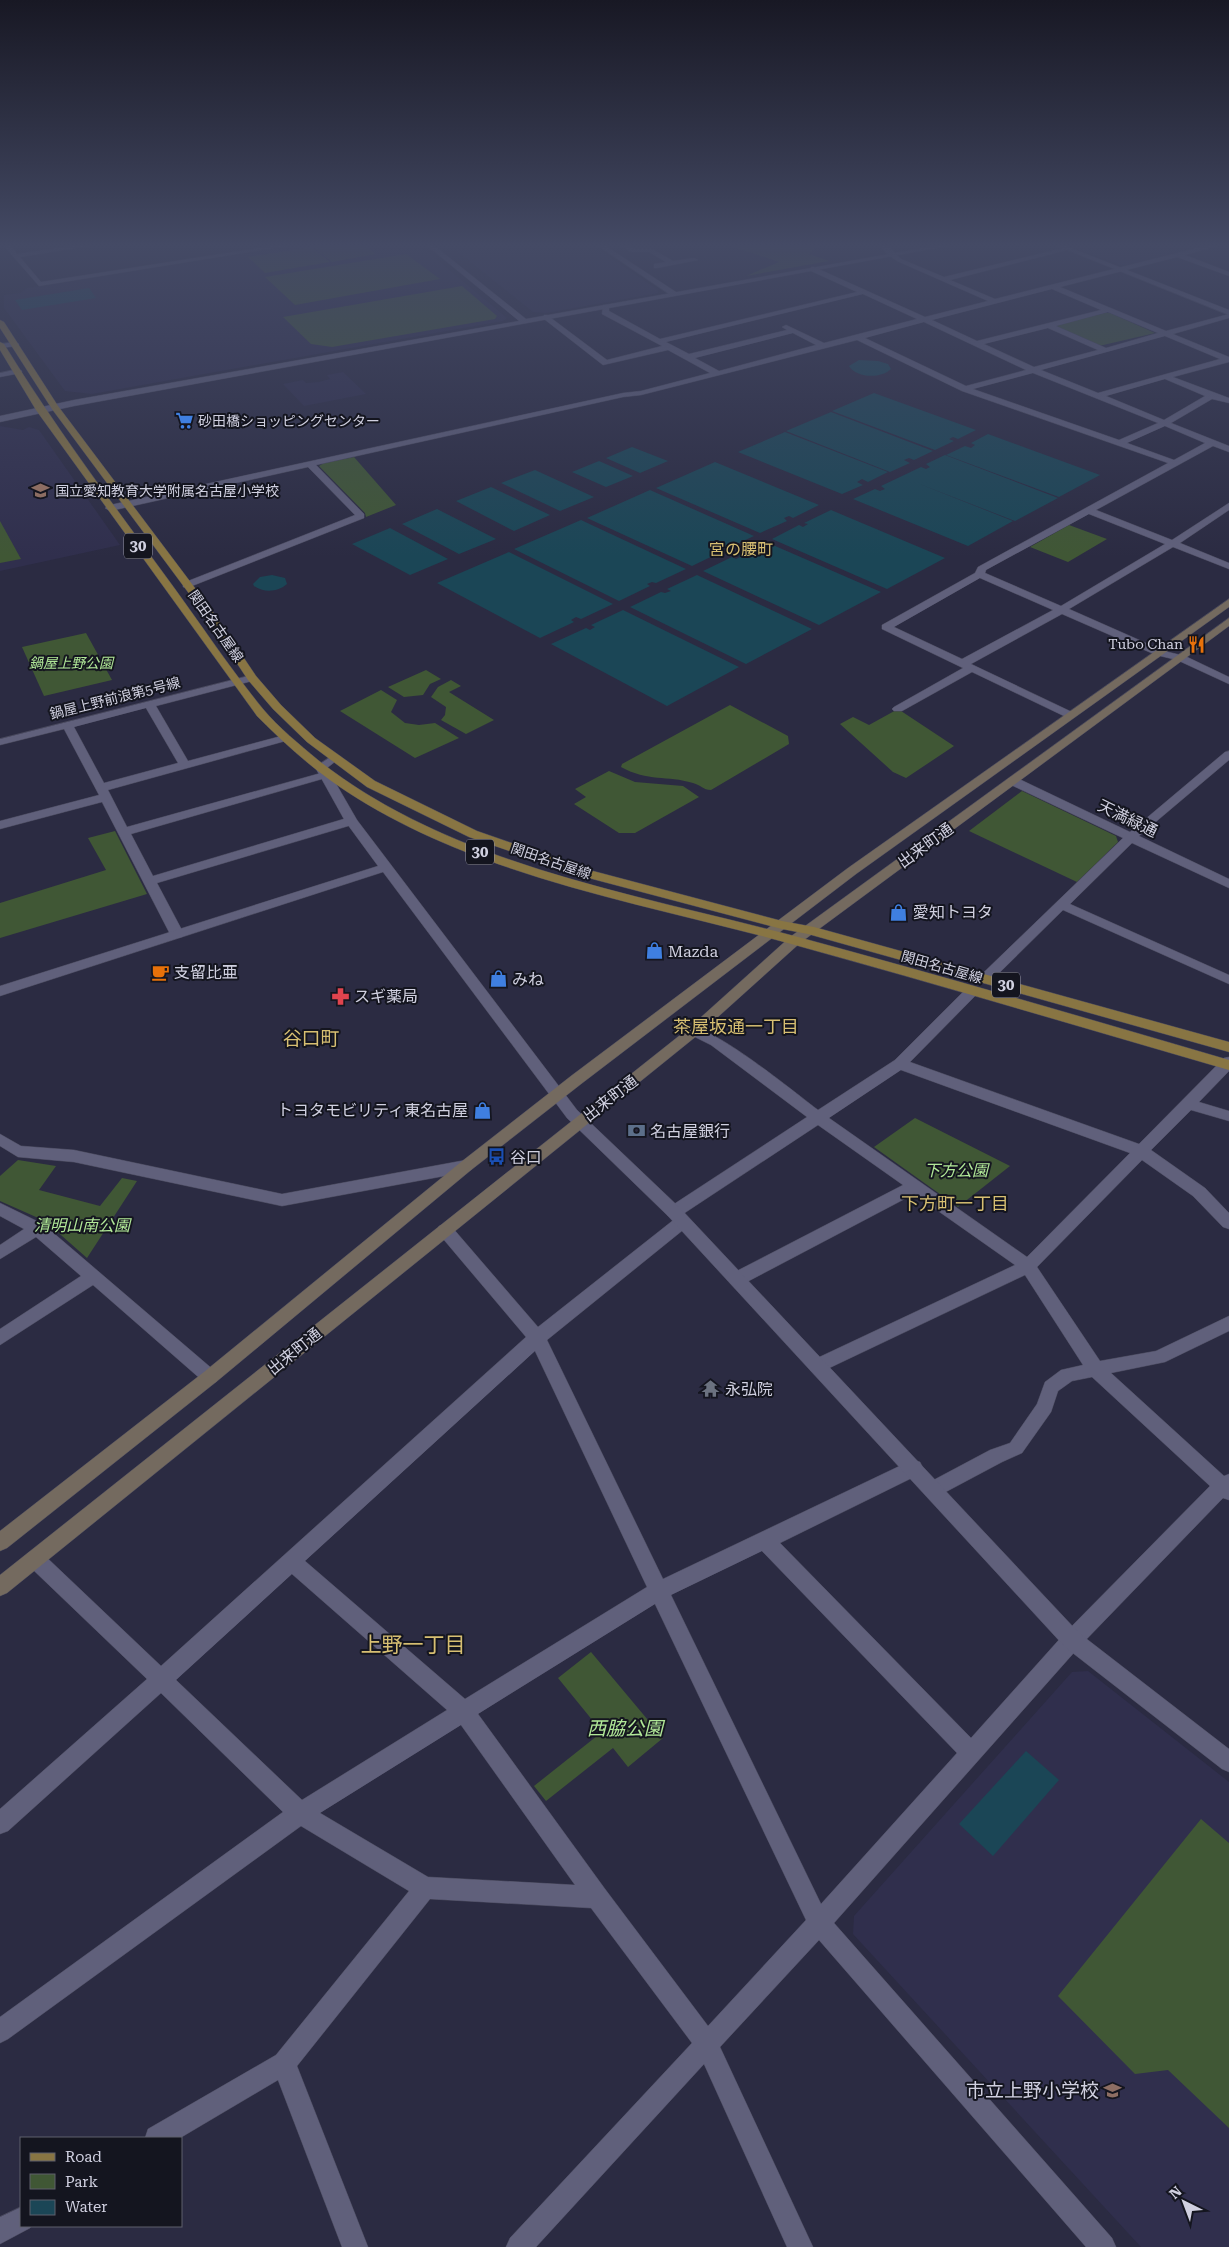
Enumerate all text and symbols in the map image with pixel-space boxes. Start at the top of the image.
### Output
supermarket icon: 砂田橋ショッピングセンター [174,411,194,431]
place label: 砂田橋ショッピングセンター [198,413,380,429]
school or university icon: 国立愛知教育大学附属名古屋小学校 [31,481,51,501]
place label: 国立愛知教育大学附属名古屋小学校 [55,483,279,499]
road number: 30 [124,534,152,558]
district label: 宮の腰町 [709,540,773,559]
street label: 関田名古屋線 [185,587,247,665]
restaurant icon: Tubo Chan [1187,634,1207,654]
place label: Tubo Chan [1108,636,1183,652]
park label: 鍋屋上野公園 [29,655,115,671]
street label: 鍋屋上野前浪第5号線 [48,674,182,722]
street label: 天満緑通 [1095,796,1161,841]
street label: 出来町通 [894,819,957,872]
road number: 30 [466,840,494,864]
street label: 関田名古屋線 [509,840,593,882]
shop icon: 愛知トヨタ [889,902,909,922]
place label: 愛知トヨタ [913,903,993,922]
shop icon: Mazda [644,941,664,961]
place label: Mazda [668,942,719,961]
street label: 関田名古屋線 [899,948,985,986]
cafe icon: 支留比亜 [150,962,170,982]
place label: 支留比亜 [174,963,238,982]
shop icon: みね [488,969,508,989]
place label: みね [512,970,544,989]
road number: 30 [992,972,1020,998]
pharmacy icon: スギ薬局 [330,986,350,1006]
place label: スギ薬局 [354,987,418,1006]
district label: 茶屋坂通一丁目 [673,1016,799,1037]
district label: 谷口町 [282,1027,340,1050]
street label: 出来町通 [579,1071,641,1126]
shop icon: トヨタモビリティ東名古屋 [472,1100,492,1120]
place label: トヨタモビリティ東名古屋 [277,1101,468,1120]
bank icon: 名古屋銀行 [626,1121,646,1141]
place label: 名古屋銀行 [650,1122,730,1141]
bus stop icon: 谷口 [486,1147,506,1167]
place label: 谷口 [510,1148,542,1167]
park label: 下方公園 [924,1161,990,1180]
district label: 下方町一丁目 [901,1193,1009,1214]
park label: 清明山南公園 [34,1216,132,1235]
street label: 出来町通 [263,1324,325,1379]
temple icon: 永弘院 [701,1379,721,1399]
place label: 永弘院 [725,1380,773,1399]
district label: 上野一丁目 [361,1633,466,1657]
park label: 西脇公園 [587,1717,666,1740]
place label: 市立上野小学校 [966,2079,1099,2102]
school or university icon: 市立上野小学校 [1103,2080,1123,2100]
legend [20,2137,182,2227]
text: Road [65,2148,102,2166]
text: Park [65,2173,99,2191]
north arrow [1159,2177,1209,2227]
text: N [1166,2183,1185,2202]
text: Water [65,2198,107,2216]

